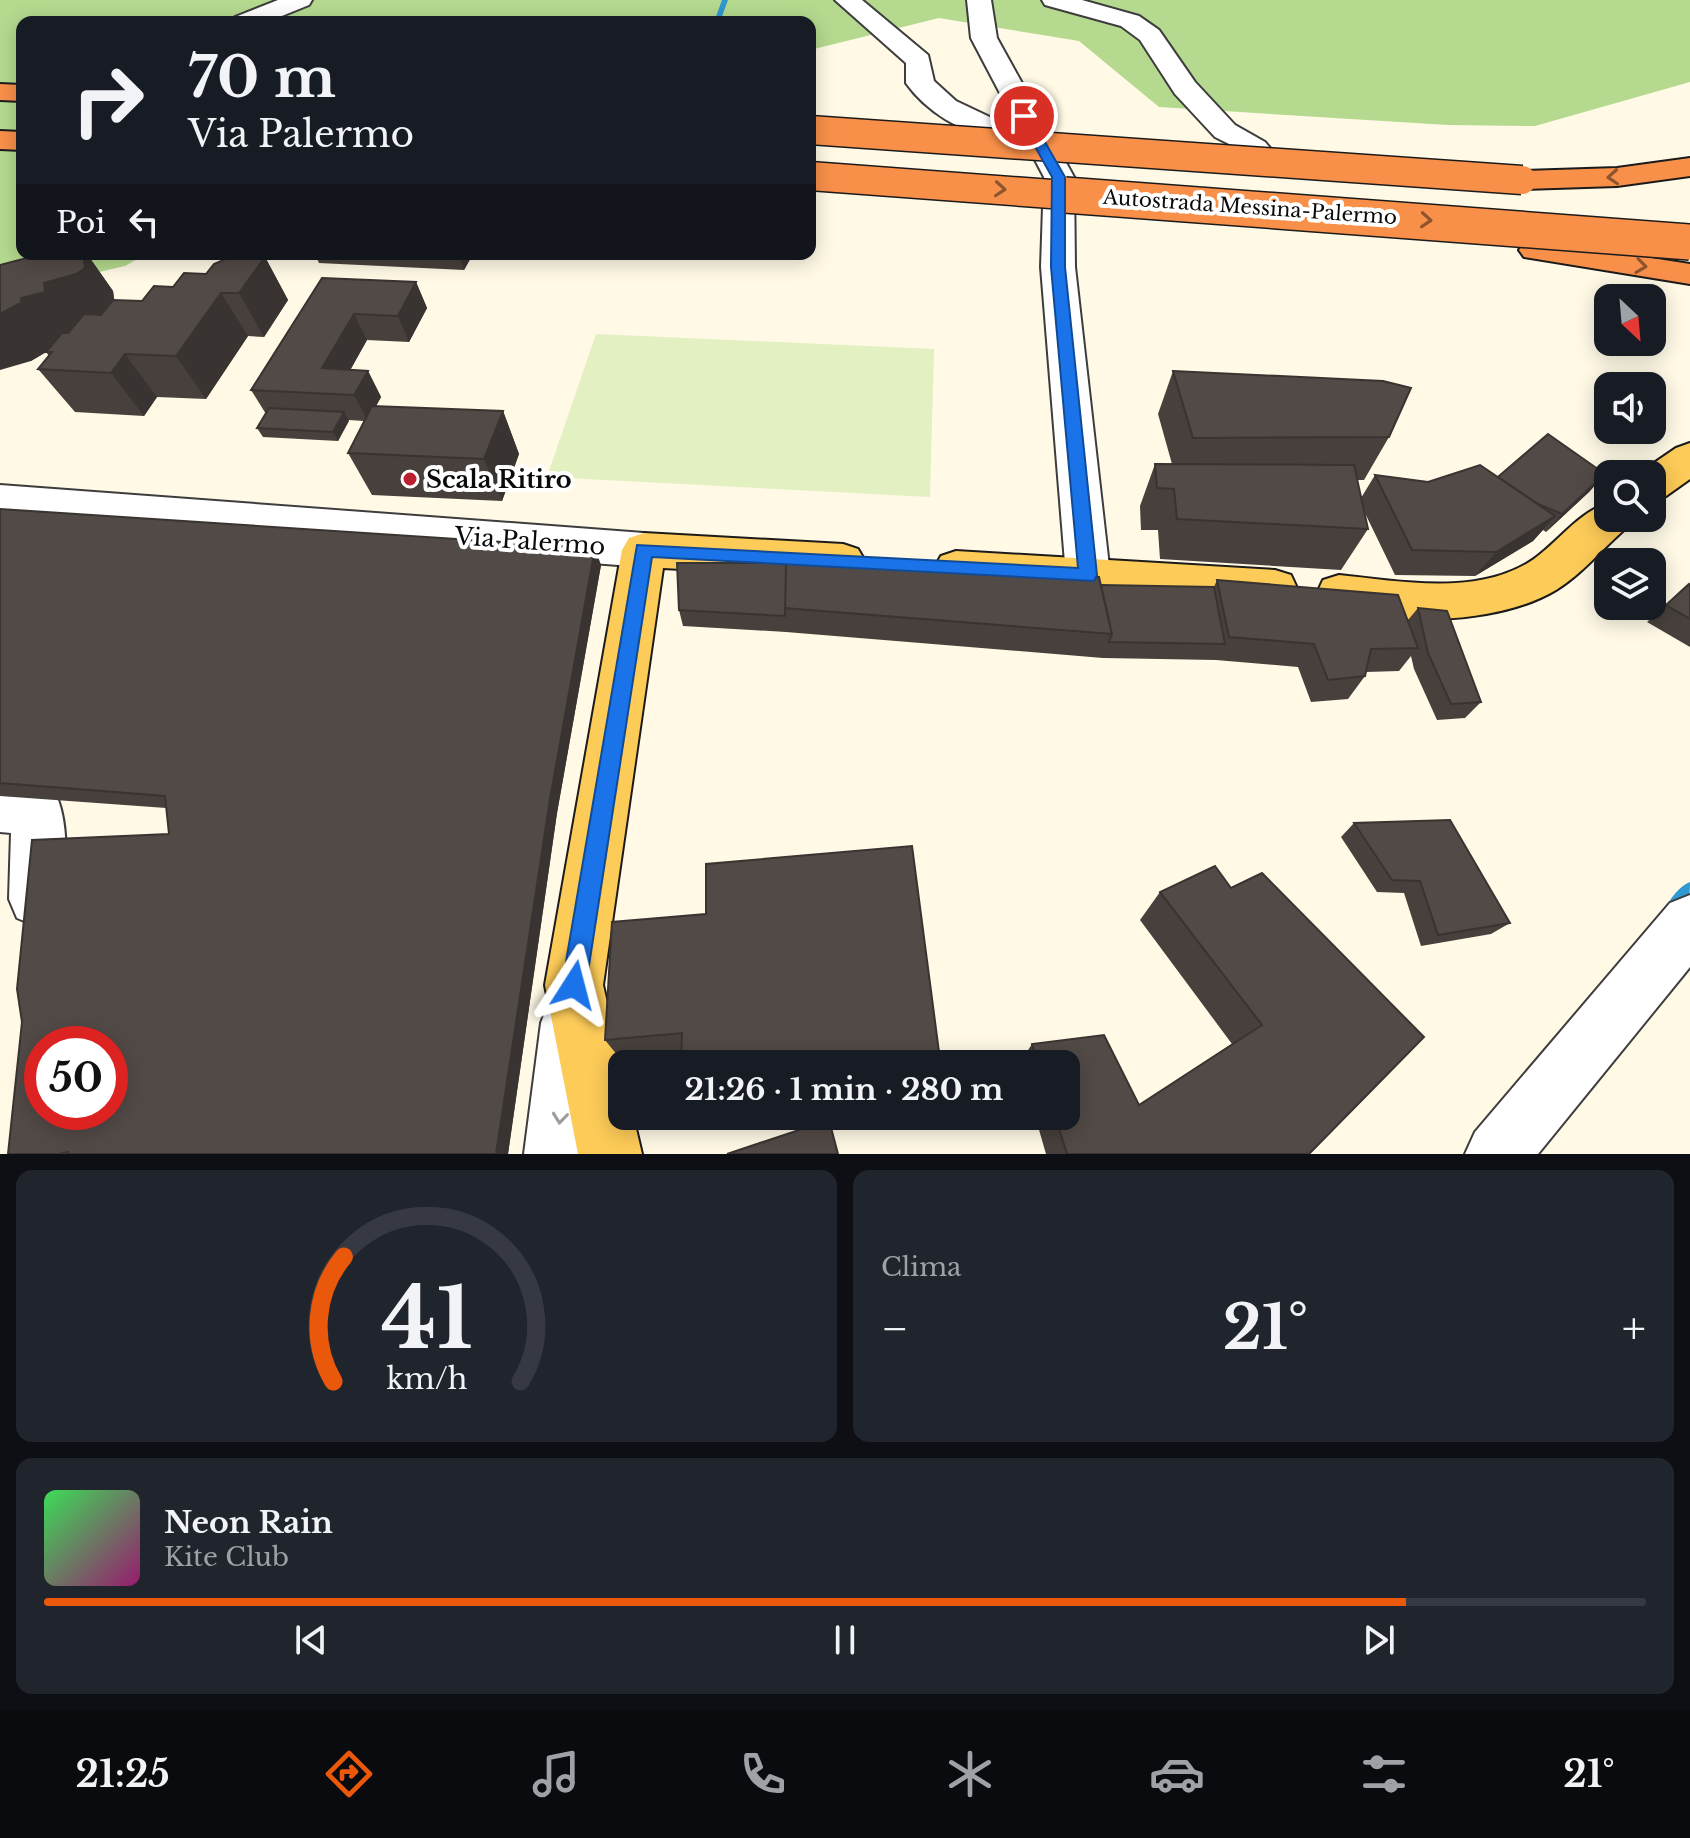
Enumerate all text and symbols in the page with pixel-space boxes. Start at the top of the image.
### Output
text: 70 m [188,43,336,112]
icon: right [56,48,160,152]
pin [990,82,1058,150]
icon: arrive [1002,94,1046,138]
text: Via Palermo [188,112,414,157]
one-way arrow [1606,168,1619,185]
one-way arrow [993,180,1006,197]
street label: Autostrada Messina-Palermo [1101,185,1398,229]
icon: left [122,200,166,244]
text: Poi [56,204,106,241]
one-way arrow [1420,211,1433,228]
one-way arrow [1634,257,1648,274]
north arrow [1594,284,1666,356]
map controls [1594,284,1666,620]
button: sound [1594,372,1666,444]
button: search [1594,460,1666,532]
place label: Scala Ritiro [426,465,572,494]
marker: Scala Ritiro [401,470,419,488]
street label: Via Palermo [453,521,606,561]
button: layers [1594,548,1666,620]
position arrow [532,943,616,1027]
speed limit sign: 50 [24,1026,128,1130]
text: 21:26 · 1 min · 280 m [685,1071,1003,1108]
one-way arrow [552,1112,569,1125]
text: Clima [881,1251,961,1283]
text: 41 [381,1267,472,1370]
text: 21° [1223,1291,1308,1365]
text: − [881,1301,909,1356]
text: + [1622,1301,1646,1356]
text: km/h [386,1361,467,1397]
text: Neon Rain [164,1504,333,1541]
text: Kite Club [164,1541,289,1573]
icon: previous [289,1618,333,1662]
icon: pause [823,1618,867,1662]
icon: next [1357,1618,1401,1662]
icon: directions [321,1746,377,1802]
icon: music [528,1746,584,1802]
icon: phone [735,1746,791,1802]
icon: climate [942,1746,998,1802]
icon: car [1149,1746,1205,1802]
icon: filters [1356,1746,1412,1802]
text: 21:25 [76,1752,170,1797]
text: 21° [1563,1752,1614,1797]

